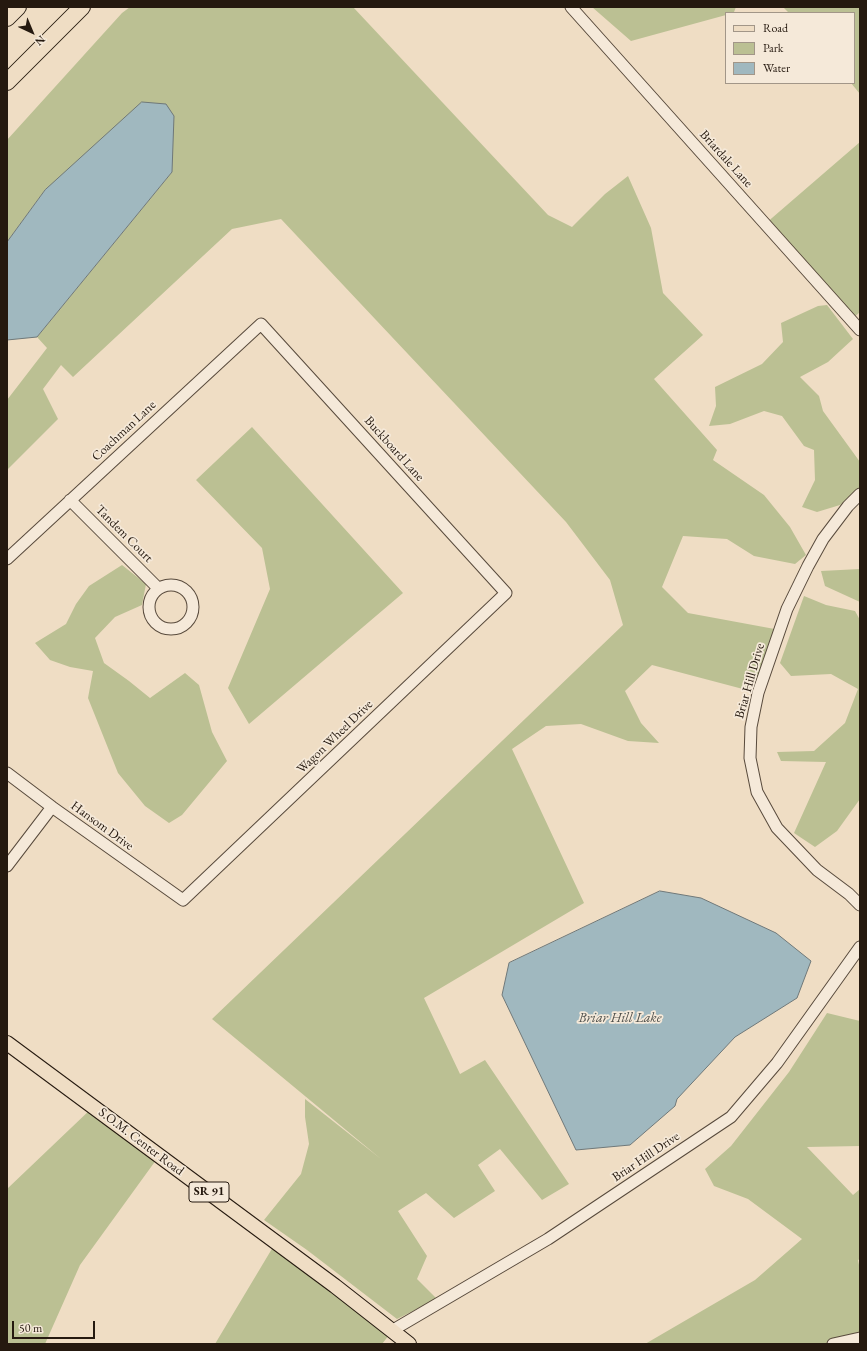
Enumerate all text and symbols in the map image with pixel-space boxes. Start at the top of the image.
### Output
north arrow [12,12,52,52]
legend [725,12,855,84]
text: Road [763,20,788,36]
text: N [32,33,48,49]
text: Park [763,40,783,56]
text: Water [763,60,790,76]
street label: Briardale Lane [696,127,756,191]
street label: Coachman Lane [89,397,159,465]
street label: Buckboard Lane [361,413,427,485]
street label: Tandem Court [92,502,156,566]
street label: Briar Hill Drive [732,642,768,720]
street label: Wagon Wheel Drive [294,697,376,777]
street label: Hansom Drive [68,798,136,854]
water label: Briar Hill Lake [579,1010,661,1026]
street label: S.O.M. Center Road [95,1105,187,1179]
street label: Briar Hill Drive [609,1129,683,1185]
road number: SR 91 [189,1182,229,1202]
scale bar [14,1313,97,1339]
text: 50 m [19,1320,42,1336]

